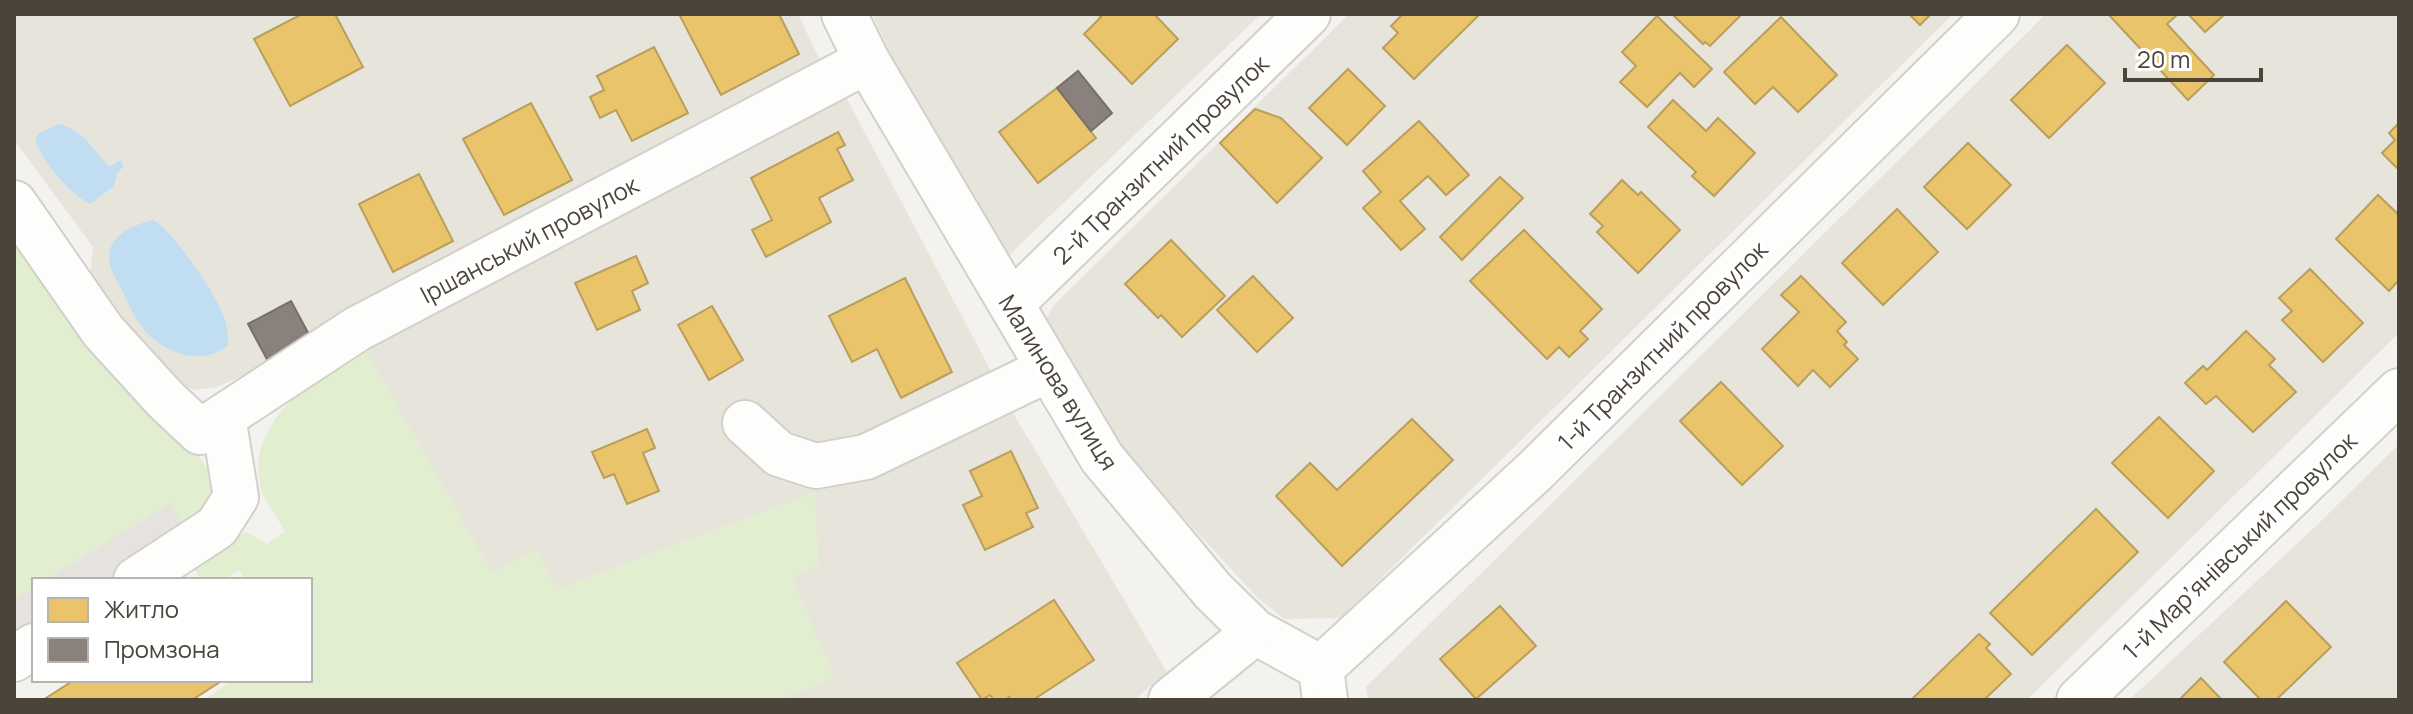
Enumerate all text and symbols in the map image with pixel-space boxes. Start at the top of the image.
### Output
scale bar [2125,32,2261,82]
text: 20 m [2137,42,2190,75]
street label: 2-й Транзитний провулок [1045,46,1276,271]
street label: Іршанський провулок [414,167,645,311]
street label: 1-й Транзитний провулок [1550,232,1775,457]
street label: Малинова вулиця [992,288,1126,476]
street label: 1-й Марʼянівський провулок [2115,423,2364,666]
legend [32,578,312,682]
text: Житло [104,592,179,625]
text: Промзона [104,632,219,665]

